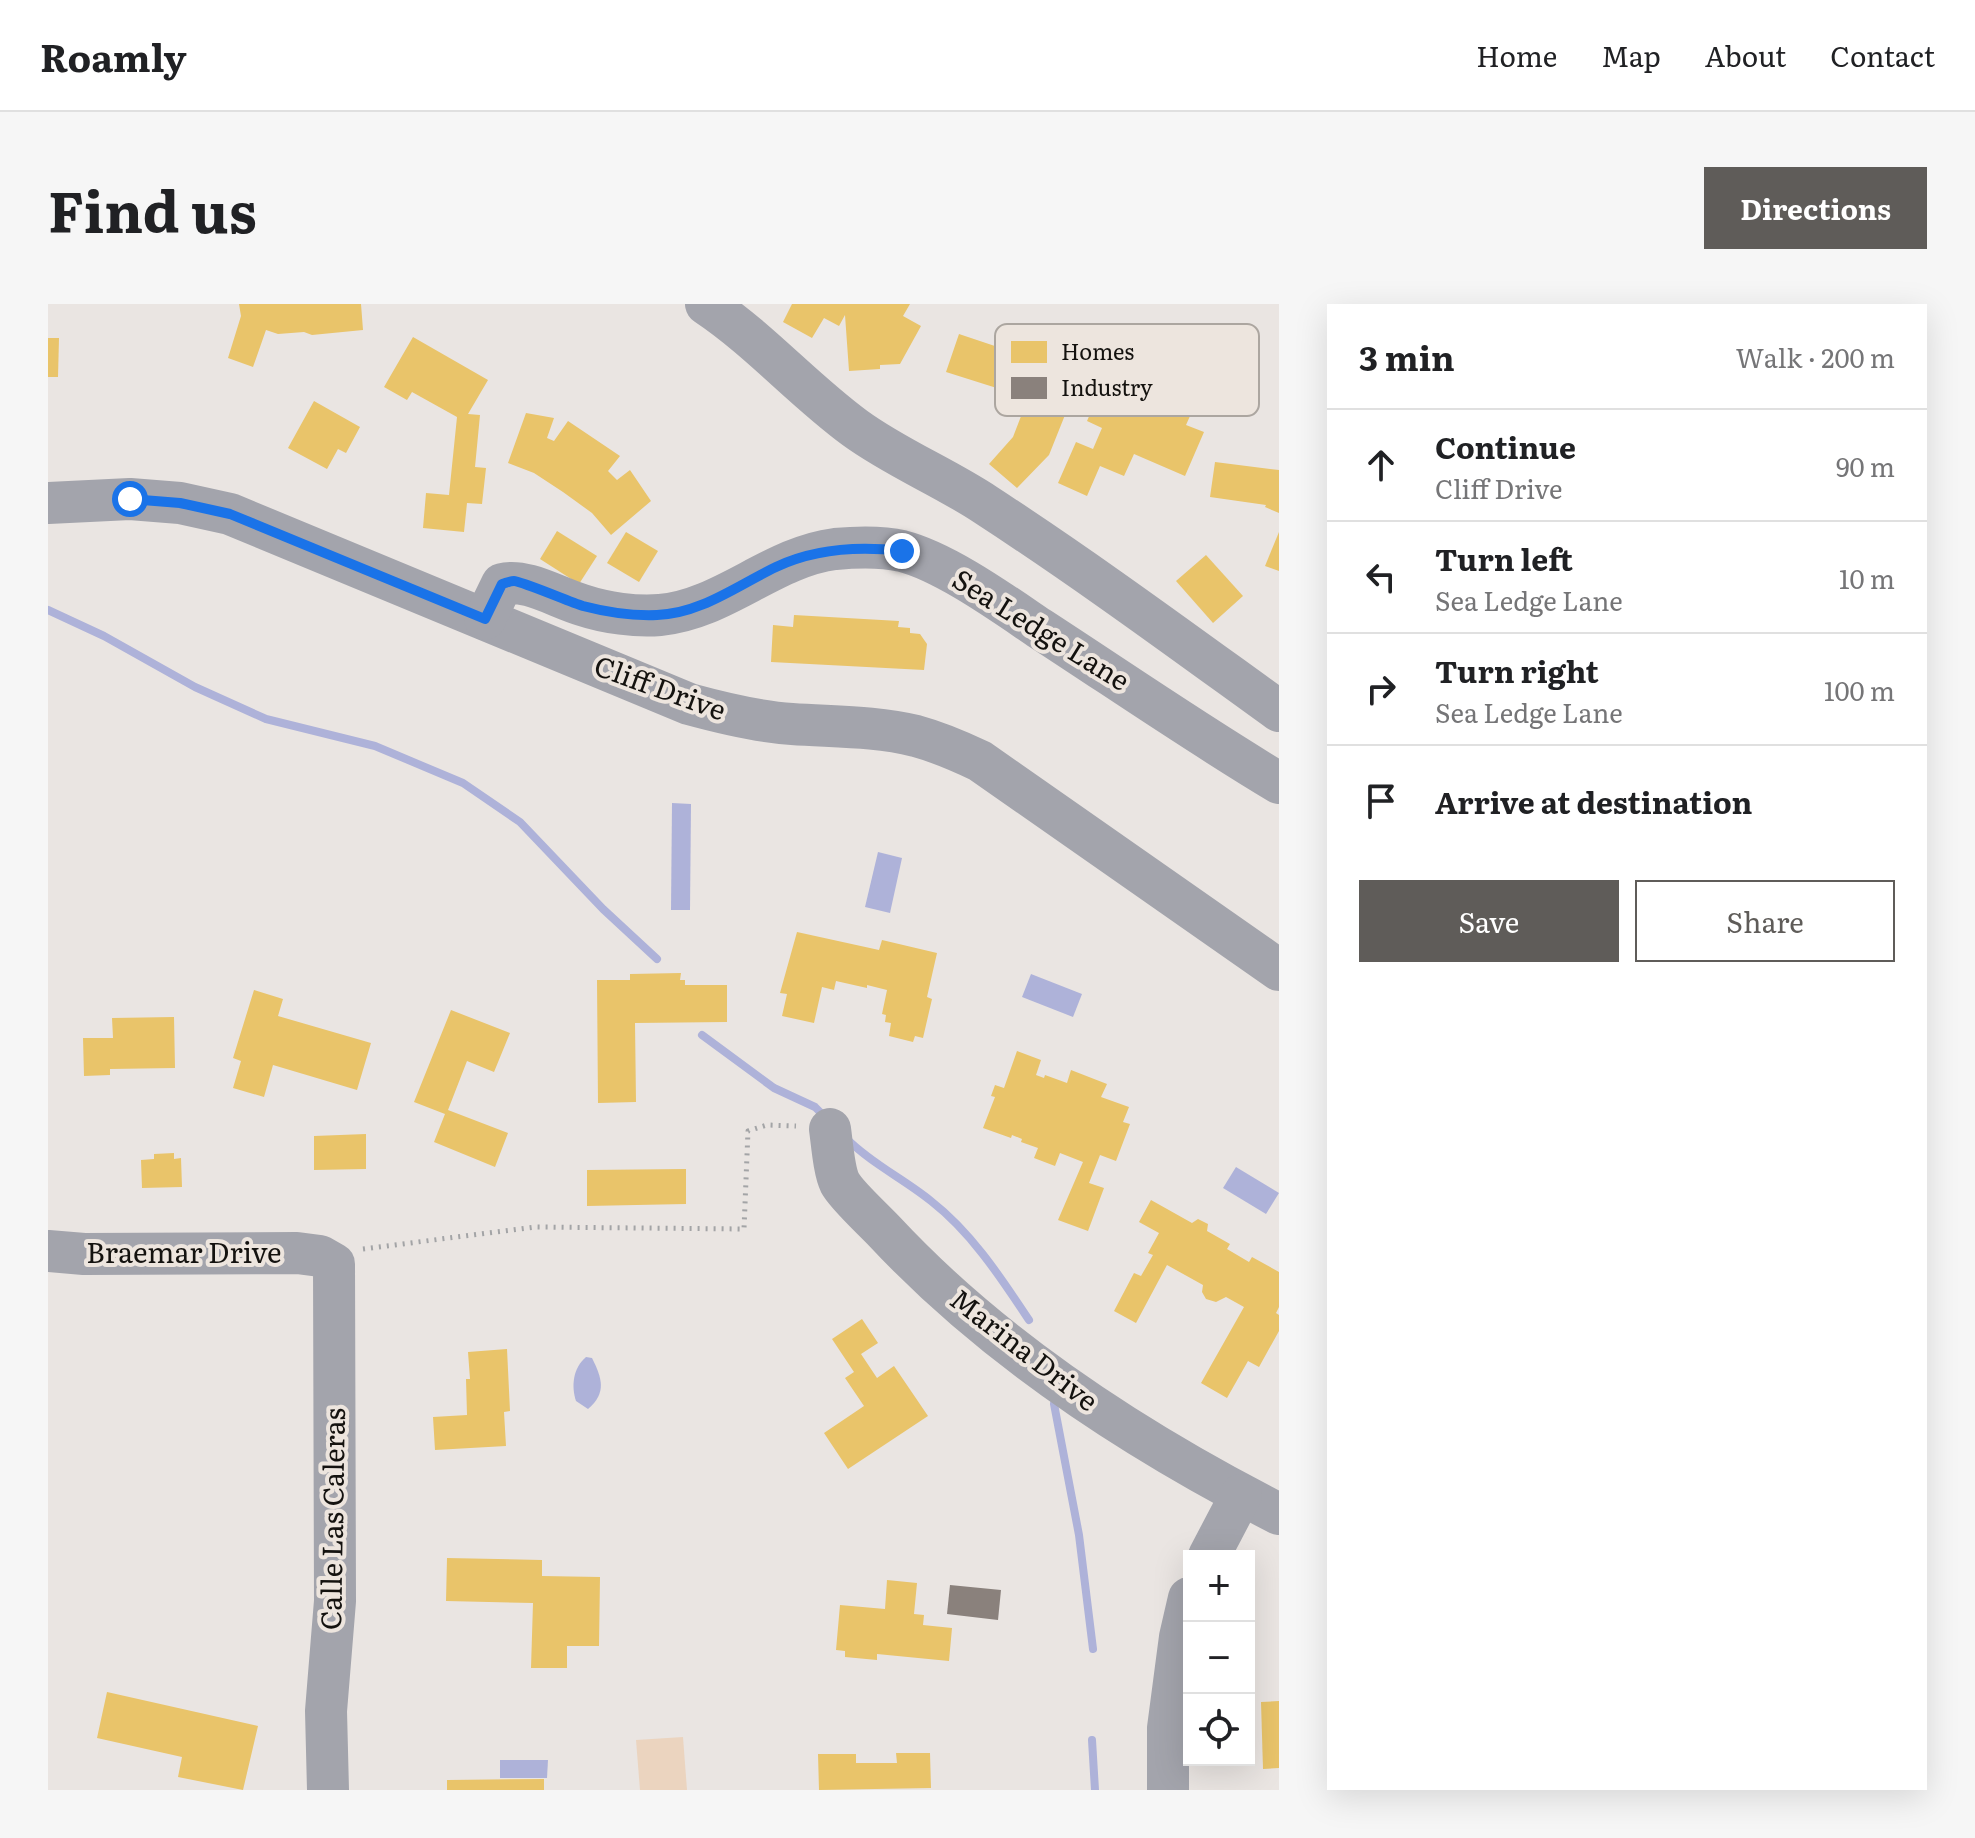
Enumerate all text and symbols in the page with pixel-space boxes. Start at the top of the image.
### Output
text: Roamly [40,27,186,84]
text: Home [1476,34,1557,76]
text: Map [1601,34,1661,76]
text: About [1705,34,1786,76]
text: Contact [1830,34,1935,76]
text: Find us [48,167,257,250]
button: Directions [1704,167,1927,249]
legend [995,324,1259,416]
text: 3 min [1359,331,1455,381]
text: Homes [1061,334,1134,367]
text: Walk · 200 m [1736,337,1895,376]
text: Industry [1061,370,1153,403]
text: Continue [1435,424,1576,468]
icon: ahead [1359,443,1403,487]
text: 90 m [1836,446,1895,485]
text: Cliff Drive [1435,468,1562,507]
route start [112,481,148,517]
route end [884,533,920,569]
text: Turn left [1435,536,1573,580]
icon: left [1359,555,1403,599]
street label: Sea Ledge Lane [945,557,1139,700]
text: 10 m [1839,558,1895,597]
text: Sea Ledge Lane [1435,580,1623,619]
street label: Cliff Drive [589,643,732,729]
text: Turn right [1435,648,1599,692]
icon: right [1359,667,1403,711]
text: 100 m [1824,670,1895,709]
text: Sea Ledge Lane [1435,692,1623,731]
icon: arrive [1359,779,1403,823]
text: Arrive at destination [1435,779,1752,823]
button: Save [1359,880,1619,962]
button: Share [1635,880,1895,962]
street label: Braemar Drive [86,1230,282,1272]
street label: Marina Drive [942,1277,1108,1420]
street label: Calle Las Caleras [308,1407,354,1630]
map controls [1183,1550,1255,1766]
button: + [1183,1550,1255,1622]
button: − [1183,1622,1255,1694]
button: locate [1183,1694,1255,1766]

